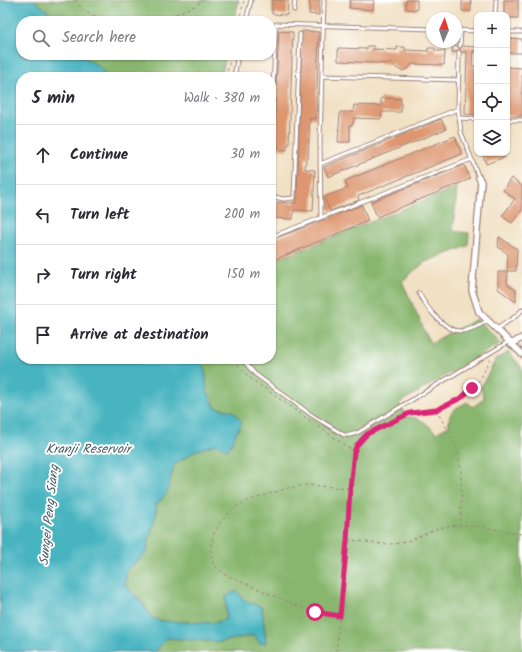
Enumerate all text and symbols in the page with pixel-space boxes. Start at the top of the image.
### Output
north arrow [426,12,462,48]
map controls [474,12,510,156]
button: + [474,12,510,48]
search box [16,16,276,60]
text: Search here [62,26,136,50]
icon: search [30,27,52,49]
button: − [474,48,510,84]
button: locate [474,84,510,120]
text: 5 min [32,85,75,112]
text: Walk · 380 m [184,88,260,109]
button: layers [474,120,510,156]
text: Continue [70,143,128,167]
icon: ahead [32,144,54,166]
text: 30 m [231,144,260,165]
text: Turn left [70,203,130,227]
icon: left [32,204,54,226]
text: 200 m [224,204,260,225]
text: Turn right [70,263,137,287]
icon: right [32,264,54,286]
text: 150 m [227,264,260,285]
text: Arrive at destination [70,323,209,347]
icon: arrive [32,324,54,346]
route end [463,379,481,397]
water label: Kranji Reservoir [46,439,133,460]
water label: Sungei Peng Siang [34,463,65,566]
route start [306,603,324,621]

